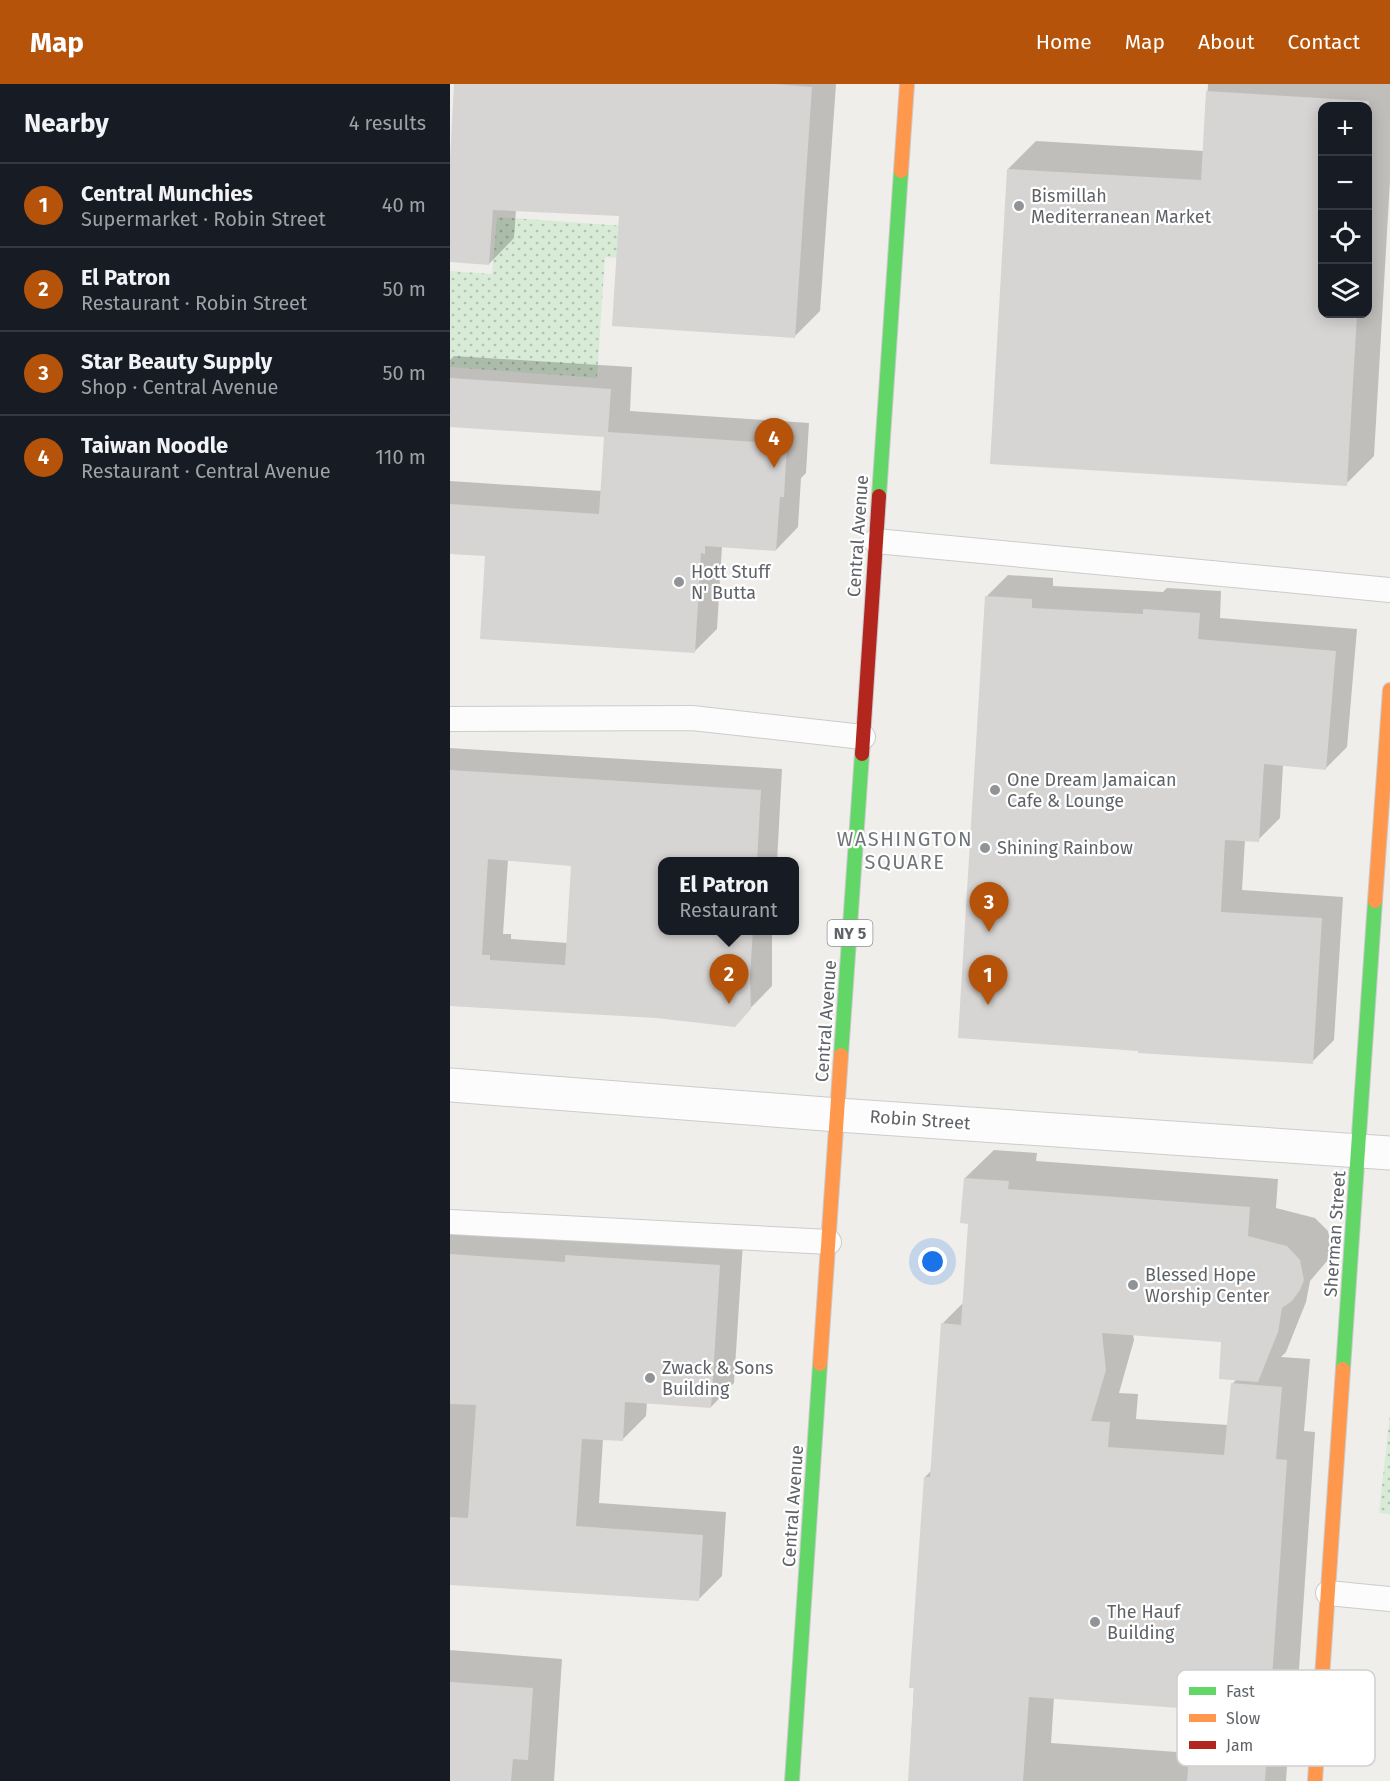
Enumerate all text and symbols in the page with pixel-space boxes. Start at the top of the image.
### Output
text: Map [30,26,84,59]
text: Home [1036,29,1092,55]
text: Map [1125,29,1165,55]
text: About [1198,29,1255,55]
text: Contact [1288,29,1360,55]
map controls [1318,102,1372,318]
button: + [1318,102,1372,156]
text: Nearby [24,108,109,139]
text: 4 results [349,111,426,135]
button: − [1318,156,1372,210]
text: Central Munchies [81,180,253,207]
place label: Bismillah Mediterranean Market [1031,185,1212,228]
text: 1 [39,193,48,217]
text: 40 m [382,193,426,217]
marker: Bismillah Mediterranean Market [1012,199,1026,213]
text: Supermarket · Robin Street [81,207,326,231]
button: locate [1318,210,1372,264]
text: El Patron [81,264,170,291]
button: layers [1318,264,1372,318]
text: 2 [38,277,49,301]
text: 50 m [382,277,426,301]
text: Restaurant · Robin Street [81,291,307,315]
text: Star Beauty Supply [81,348,272,375]
text: 3 [38,361,49,385]
text: 50 m [382,361,426,385]
text: Shop · Central Avenue [81,375,278,399]
pin: 4 [754,418,794,468]
text: Taiwan Noodle [81,432,228,459]
text: 4 [38,445,49,469]
text: 110 m [375,445,426,469]
text: Restaurant · Central Avenue [81,459,331,483]
street label: Central Avenue [843,474,873,598]
place label: Hott Stuff N' Butta [691,561,772,604]
marker: Hott Stuff N' Butta [672,575,686,589]
place label: One Dream Jamaican Cafe & Lounge [1007,769,1177,812]
marker: One Dream Jamaican Cafe & Lounge [988,783,1002,797]
district label: WASHINGTON SQUARE [837,827,973,874]
place label: Shining Rainbow [997,837,1133,859]
marker: Shining Rainbow [978,841,992,855]
popup [658,857,799,935]
text: El Patron [679,871,769,898]
pin: 3 [970,882,1008,932]
text: Restaurant [679,898,778,922]
road number: NY 5 [828,920,872,946]
pin: 2 [710,954,748,1004]
pin: 1 [968,956,1008,1005]
street label: Central Avenue [811,959,841,1083]
street label: Robin Street [869,1106,972,1135]
street label: Sherman Street [1320,1170,1350,1298]
your location [918,1247,947,1276]
place label: Blessed Hope Worship Center [1145,1264,1269,1307]
marker: Blessed Hope Worship Center [1126,1278,1140,1292]
place label: Zwack & Sons Building [662,1357,773,1400]
marker: Zwack & Sons Building [643,1371,657,1385]
street label: Central Avenue [778,1444,808,1568]
place label: The Hauf Building [1107,1601,1182,1644]
marker: The Hauf Building [1088,1615,1102,1629]
legend [1177,1670,1375,1766]
text: Fast [1226,1682,1255,1701]
text: Slow [1226,1709,1261,1728]
text: Jam [1226,1736,1253,1755]

